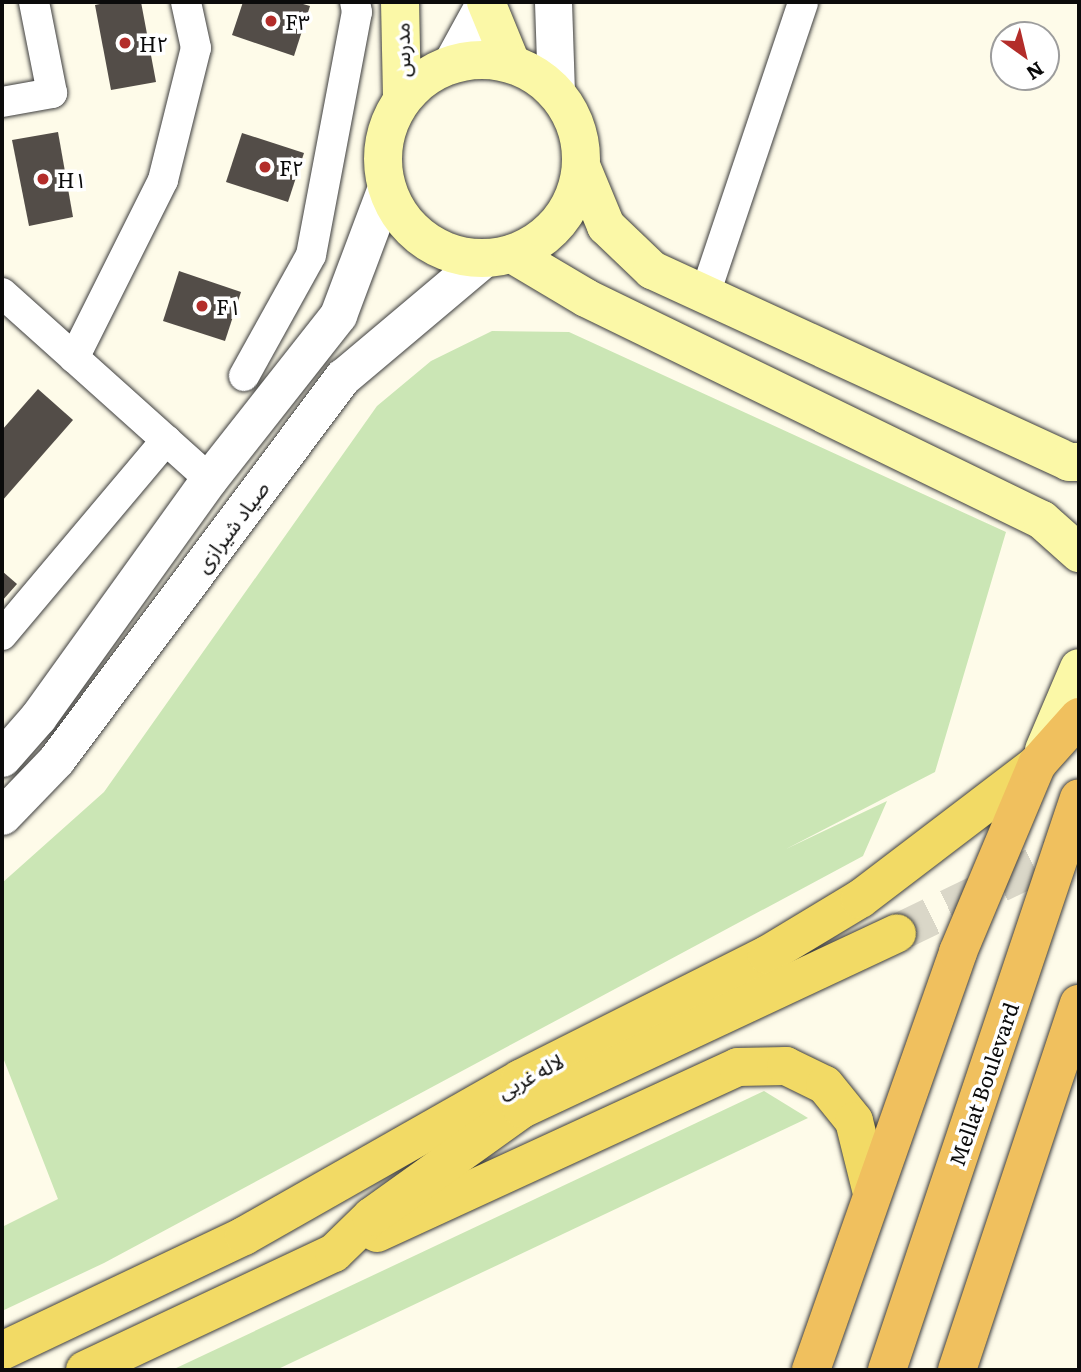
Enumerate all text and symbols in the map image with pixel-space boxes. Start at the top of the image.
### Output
place label: F۳ [285,8,310,34]
marker: F۳ [263,13,279,29]
north arrow [990,21,1060,91]
street label: مدرس [388,22,414,78]
place label: H۲ [139,30,169,56]
marker: H۲ [117,35,133,51]
text: N [1021,56,1050,88]
place label: F۲ [279,154,304,180]
marker: F۲ [257,159,273,175]
place label: H۱ [57,166,87,192]
marker: H۱ [35,171,51,187]
place label: F۱ [216,293,241,319]
marker: F۱ [194,298,210,314]
street label: صیاد شیرازی [188,475,274,577]
street label: Mellat Boulevard [943,999,1023,1169]
street label: لاله غربی [493,1047,567,1103]

